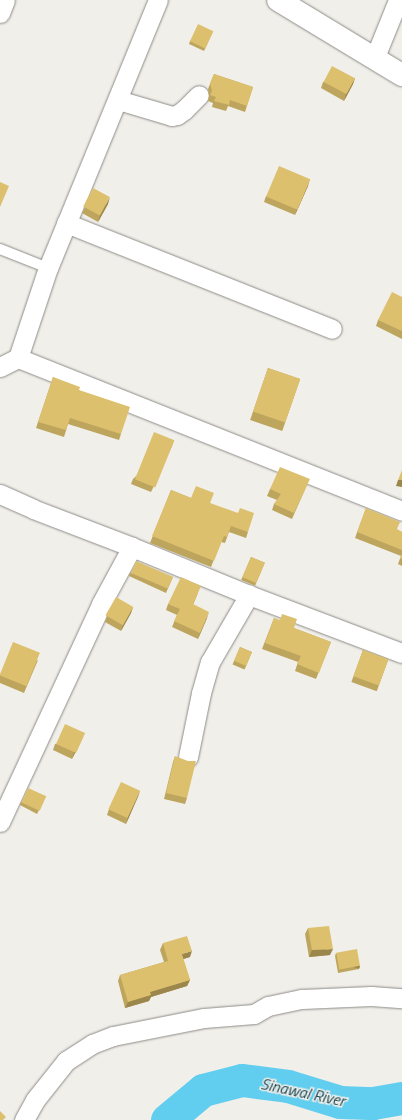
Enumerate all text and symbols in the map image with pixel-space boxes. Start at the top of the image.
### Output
water label: Sinawal River [259,1074,347,1110]

